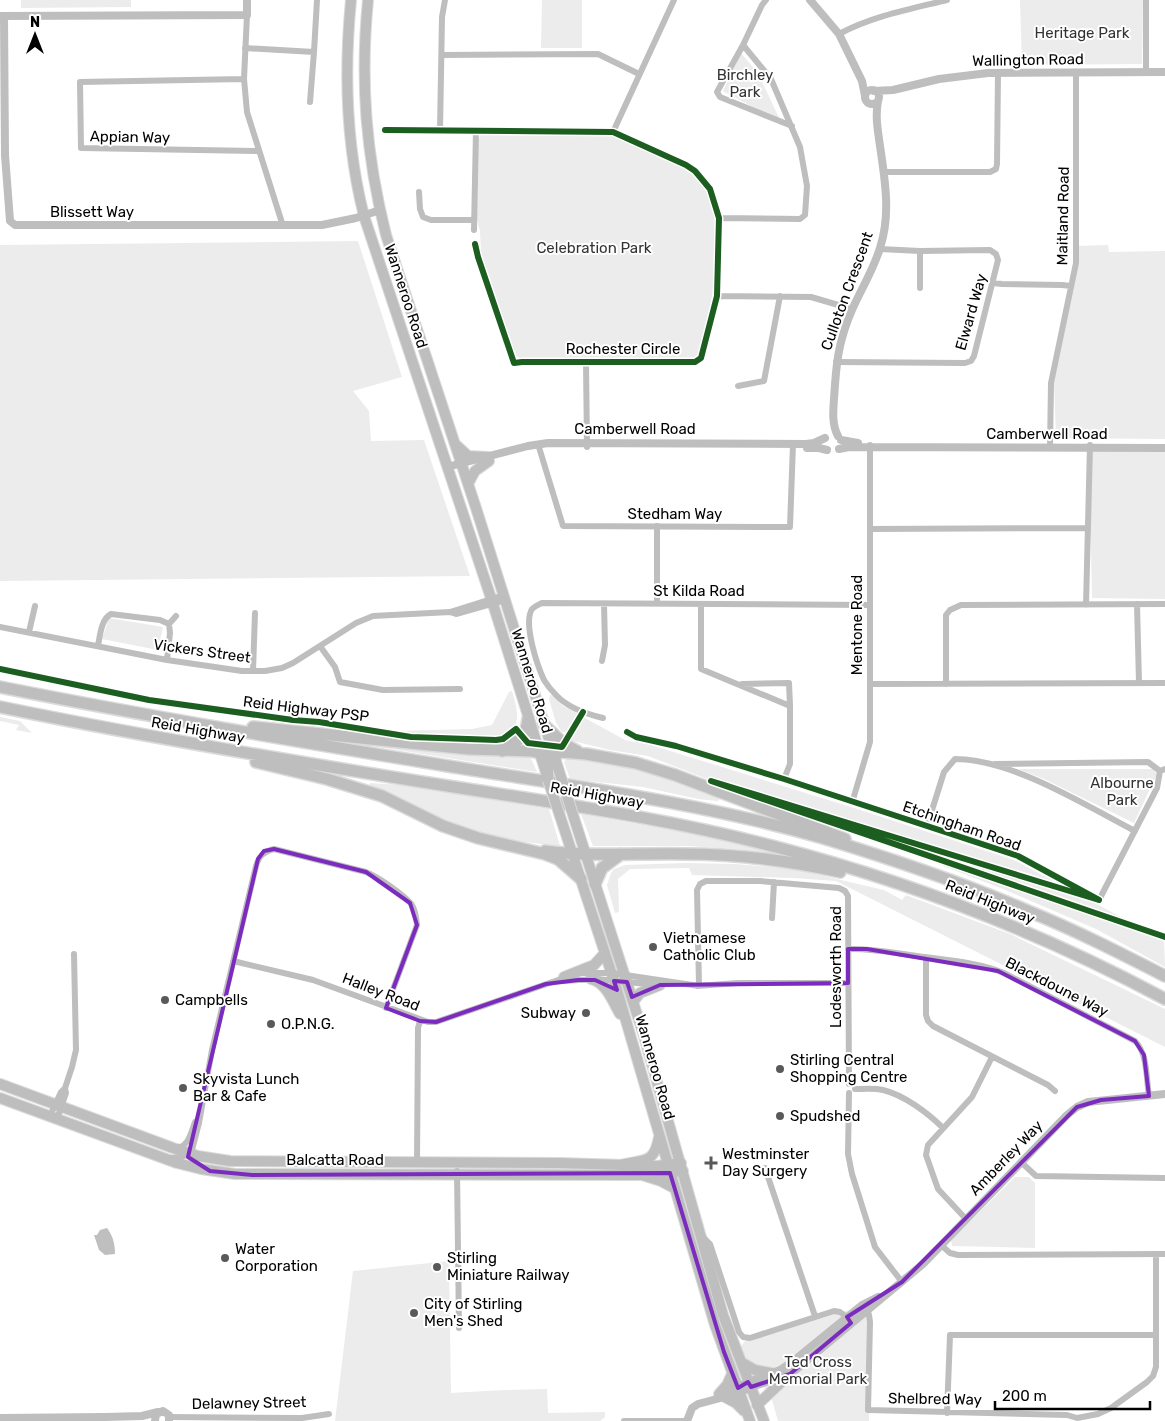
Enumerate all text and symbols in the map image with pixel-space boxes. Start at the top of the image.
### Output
north arrow [10,10,60,60]
text: N [30,14,40,31]
park label: Heritage Park [1035,24,1130,42]
street label: Wallington Road [972,50,1084,70]
park label: Birchley Park [717,66,773,101]
street label: Appian Way [90,127,170,147]
street label: Maitland Road [1053,166,1073,266]
street label: Blissett Way [50,203,134,221]
street label: Culloton Crescent [817,229,877,353]
park label: Celebration Park [536,239,652,257]
street label: Wanneroo Road [381,242,431,350]
street label: Elward Way [951,272,991,352]
street label: Rochester Circle [566,340,680,358]
street label: Camberwell Road [574,420,696,438]
street label: Camberwell Road [986,425,1108,443]
street label: Stedham Way [628,505,722,523]
street label: Mentone Road [848,575,866,675]
street label: St Kilda Road [653,582,745,600]
street label: Wanneroo Road [508,626,556,736]
street label: Vickers Street [152,635,252,667]
street label: Reid Highway PSP [242,692,370,726]
street label: Reid Highway [150,713,246,747]
park label: Albourne Park [1090,774,1154,809]
street label: Reid Highway [549,778,645,812]
street label: Etchingham Road [901,797,1023,855]
street label: Reid Highway [943,876,1037,928]
street label: Lodesworth Road [827,906,845,1028]
place label: Vietnamese Catholic Club [663,929,756,964]
marker: Vietnamese Catholic Club [647,941,659,953]
street label: Blackdoune Way [1002,953,1112,1021]
street label: Halley Road [340,969,422,1015]
place label: Campbells [175,991,248,1009]
marker: Campbells [159,994,171,1006]
place label: Subway [521,1004,576,1022]
marker: Subway [580,1007,592,1019]
street label: Wanneroo Road [631,1012,679,1122]
place label: O.P.N.G. [281,1015,334,1033]
marker: O.P.N.G. [265,1018,277,1030]
place label: Stirling Central Shopping Centre [790,1051,908,1086]
marker: Stirling Central Shopping Centre [774,1063,786,1075]
place label: Skyvista Lunch Bar & Cafe [193,1070,300,1105]
marker: Skyvista Lunch Bar & Cafe [177,1082,189,1094]
place label: Spudshed [790,1107,860,1125]
marker: Spudshed [774,1110,786,1122]
street label: Amberley Way [966,1117,1046,1199]
place label: Westminster Day Surgery [722,1145,810,1180]
street label: Balcatta Road [286,1151,384,1169]
marker: Westminster Day Surgery [704,1156,718,1170]
place label: Water Corporation [235,1240,318,1275]
place label: Stirling Miniature Railway [447,1249,570,1284]
marker: Water Corporation [219,1252,231,1264]
marker: Stirling Miniature Railway [431,1261,443,1273]
place label: City of Stirling Men's Shed [424,1295,523,1330]
marker: City of Stirling Men's Shed [408,1307,420,1319]
park label: Ted Cross Memorial Park [769,1353,867,1388]
scale bar [995,1378,1150,1410]
text: 200 m [1002,1387,1047,1405]
street label: Shelbred Way [888,1389,982,1409]
street label: Delawney Street [191,1393,307,1413]

